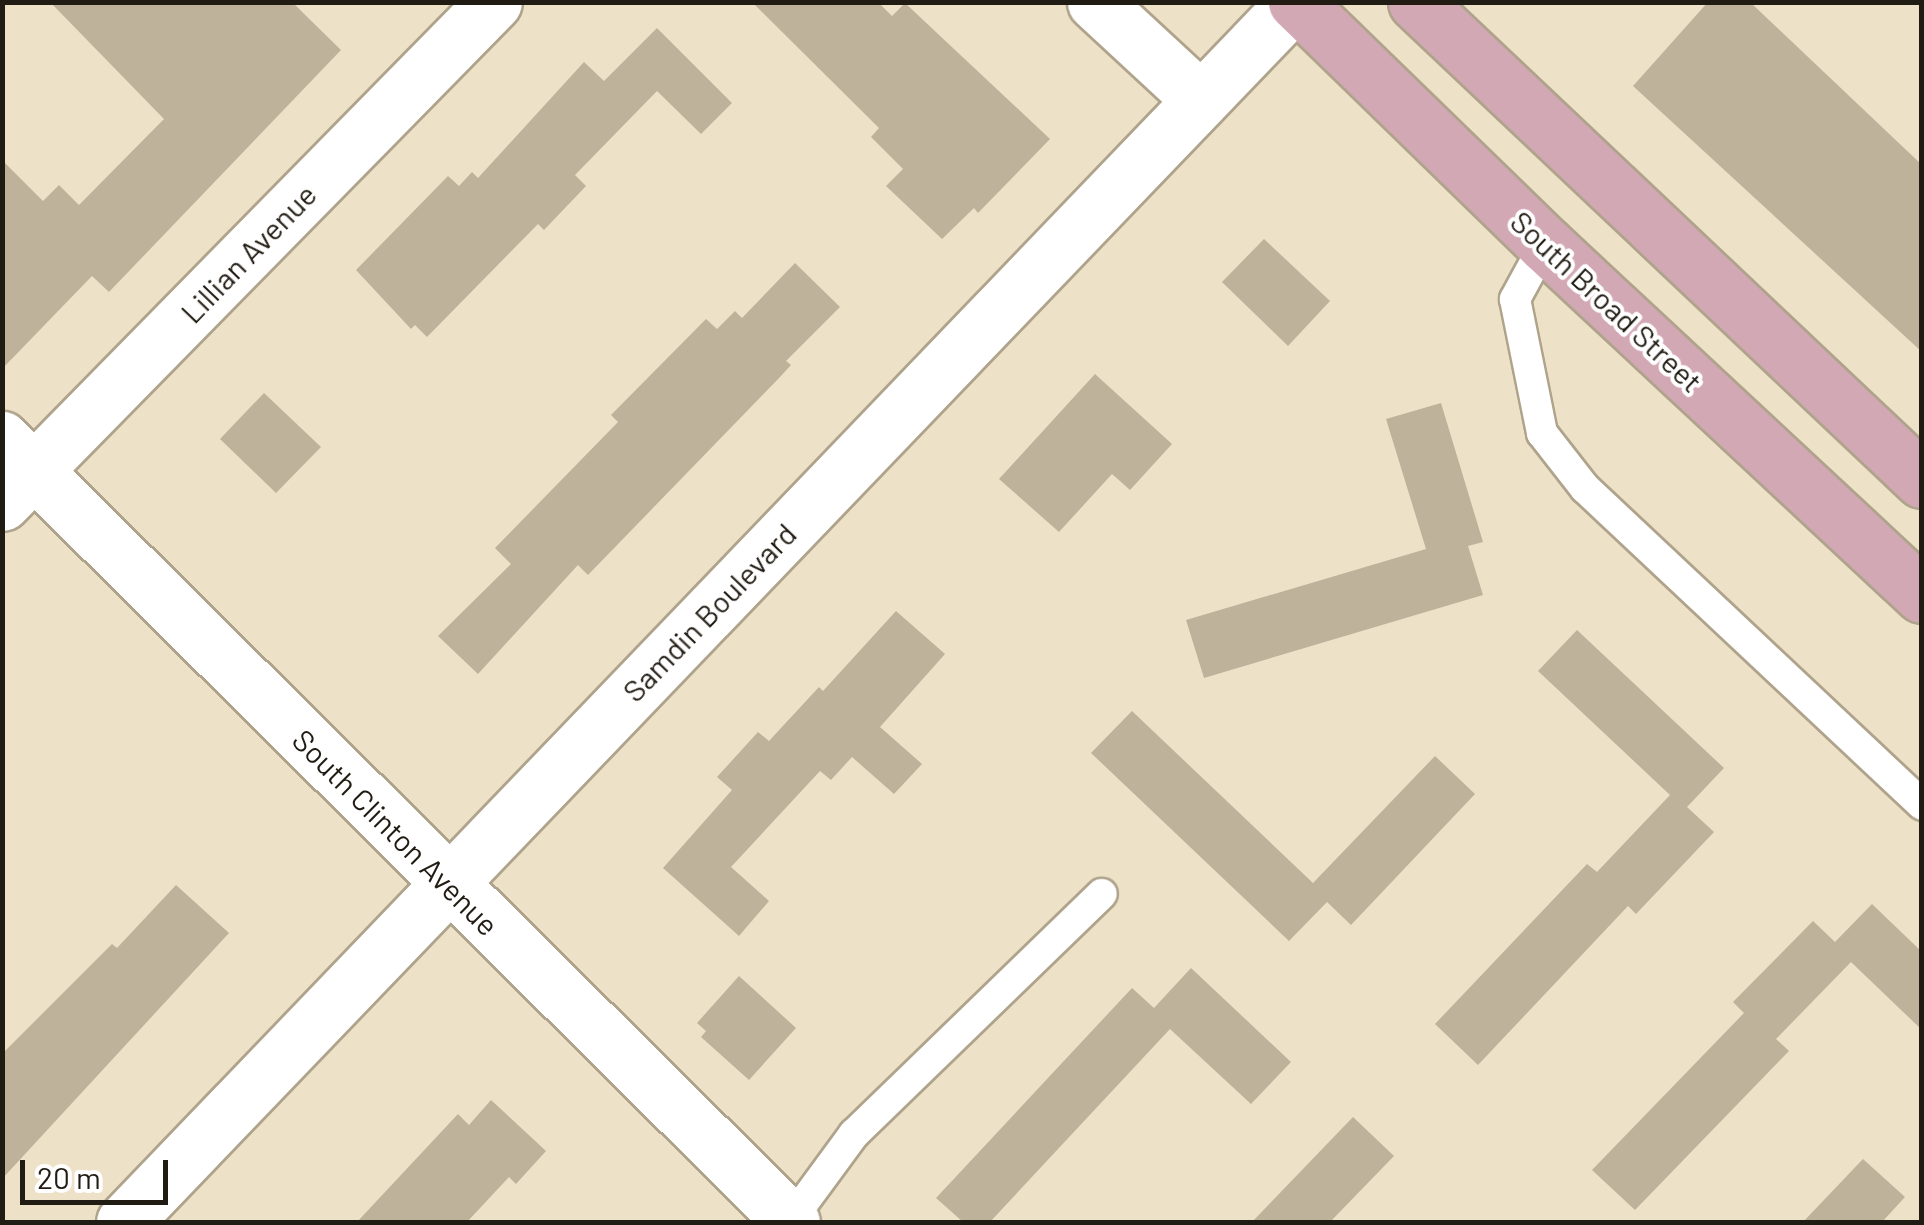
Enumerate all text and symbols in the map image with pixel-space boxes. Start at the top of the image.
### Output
street label: Lillian Avenue [173,176,323,330]
street label: South Broad Street [1504,203,1710,399]
street label: Samdin Boulevard [615,515,803,709]
street label: South Clinton Avenue [286,722,506,942]
scale bar [25,1140,172,1202]
text: 20 m [37,1159,101,1195]

